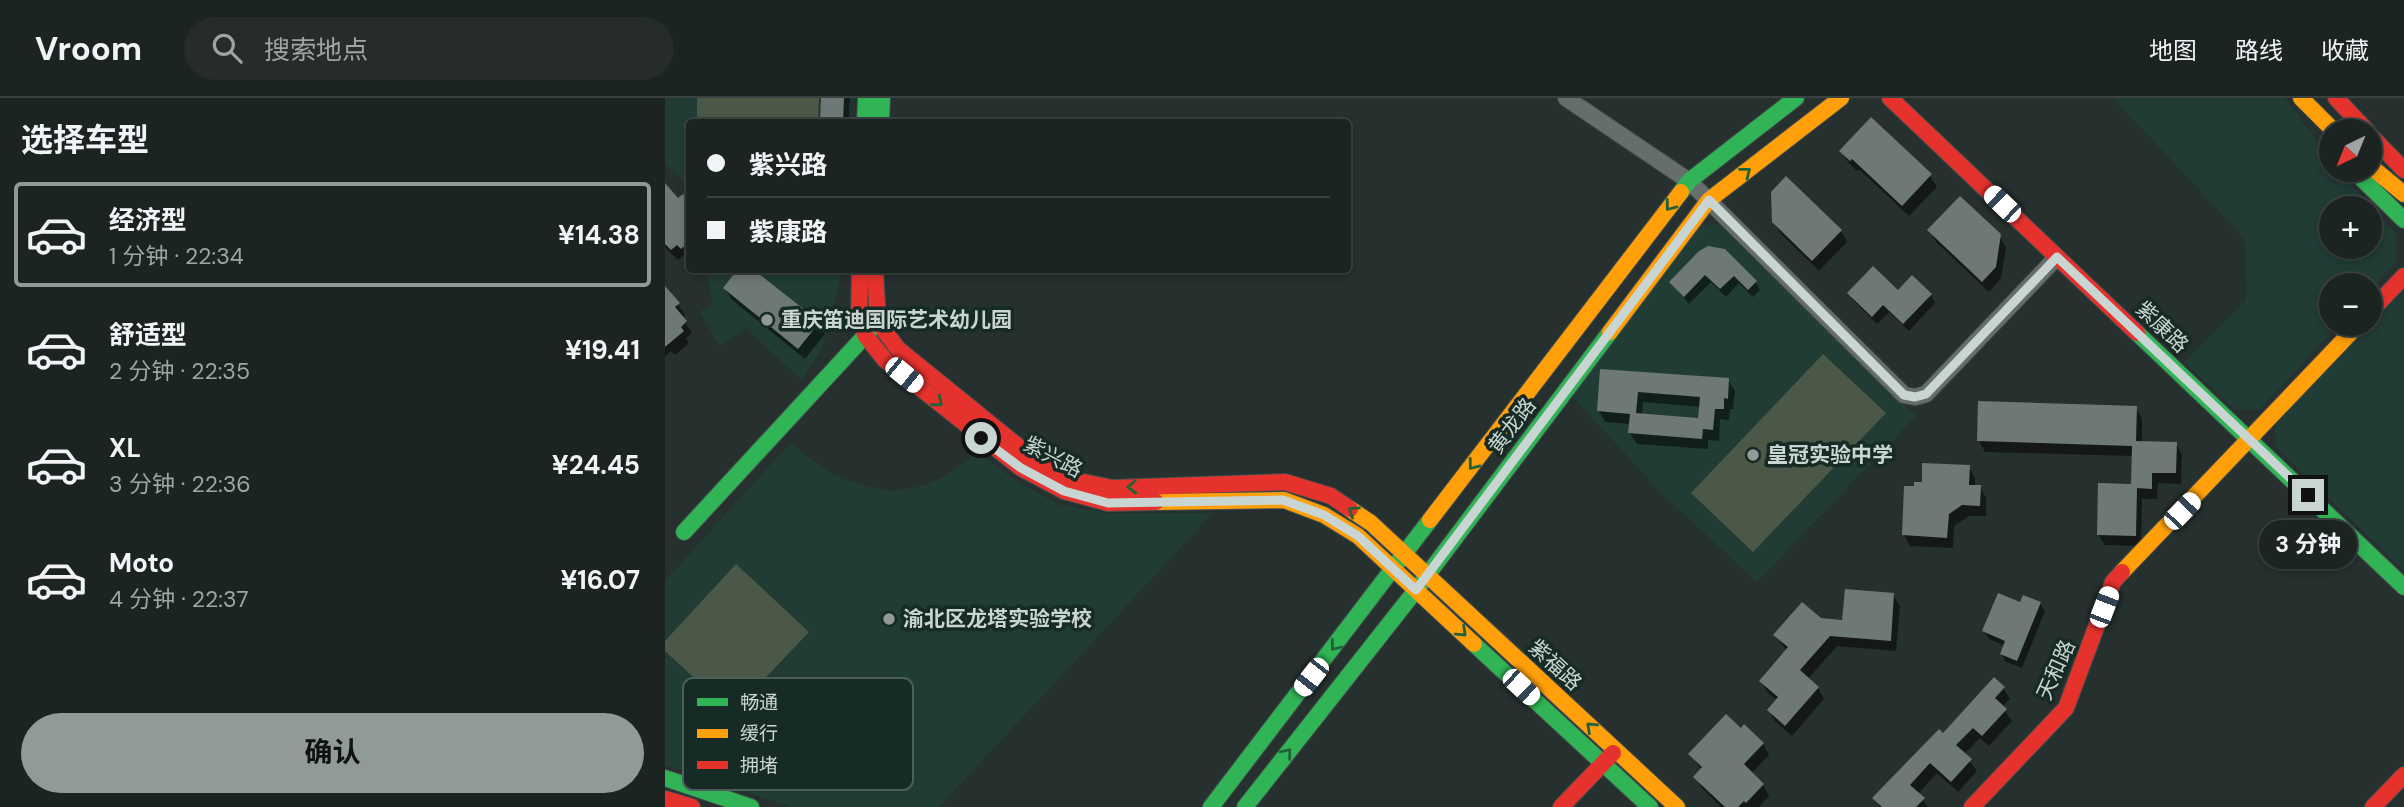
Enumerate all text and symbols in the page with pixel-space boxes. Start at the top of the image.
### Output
search box [184,17,674,80]
text: Vroom [35,27,142,70]
icon: search [208,29,246,67]
text: 搜索地点 [264,33,368,67]
text: 地图 [2149,35,2197,66]
text: 路线 [2235,35,2283,66]
text: 收藏 [2321,35,2369,66]
text: 选择车型 [21,119,149,161]
north arrow [2319,119,2382,182]
map controls [2319,119,2382,336]
text: 紫兴路 [749,148,827,182]
one-way arrow [1738,167,1750,180]
car [1980,182,2025,226]
button: + [2319,196,2382,259]
one-way arrow [1666,198,1679,211]
icon: car [25,203,88,266]
text: 经济型 [109,203,187,237]
text: 紫康路 [749,215,827,249]
text: ¥14.38 [558,218,640,252]
text: 1 分钟 · 22:34 [109,241,244,271]
button: − [2319,273,2382,336]
street label: 紫康路 [2130,295,2194,359]
place label: 重庆笛迪国际艺术幼儿园 [781,306,1012,334]
marker: 重庆笛迪国际艺术幼儿园 [759,312,775,328]
icon: car [25,318,88,381]
text: 舒适型 [109,318,187,352]
text: ¥19.41 [565,333,640,367]
car [882,354,927,396]
text: 2 分钟 · 22:35 [109,356,250,386]
street label: 黄龙路 [1482,392,1542,460]
one-way arrow [930,394,942,407]
route start [965,422,997,454]
street label: 紫兴路 [1019,430,1087,484]
text: XL [109,431,141,465]
icon: car [25,433,88,496]
place label: 皇冠实验中学 [1767,441,1893,469]
marker: 皇冠实验中学 [1745,447,1761,463]
text: ¥24.45 [552,448,640,482]
one-way arrow [1469,457,1482,470]
text: 3 分钟 · 22:36 [109,469,251,499]
route end [2292,479,2324,511]
one-way arrow [1126,480,1137,495]
car [2160,489,2205,533]
one-way arrow [1348,507,1361,519]
callout: 3 分钟 [2259,520,2357,569]
text: 3 分钟 [2275,529,2341,559]
text: Moto [109,546,174,580]
icon: car [25,548,88,611]
text: ¥16.07 [560,563,640,597]
text: 4 分钟 · 22:37 [109,584,249,614]
car [2087,584,2122,630]
place label: 渝北区龙塔实验学校 [903,605,1092,633]
marker: 渝北区龙塔实验学校 [881,611,897,627]
one-way arrow [1454,624,1467,637]
street label: 紫福路 [1522,633,1588,697]
street label: 天和路 [2030,636,2082,704]
one-way arrow [1331,638,1344,650]
car [1290,654,1333,700]
car [1499,665,1544,709]
legend [683,678,913,790]
text: 畅通 [740,690,778,715]
button: 确认 [21,713,644,793]
text: 缓行 [740,721,778,746]
one-way arrow [1586,723,1599,736]
one-way arrow [1279,749,1292,761]
text: 拥堵 [740,753,778,778]

